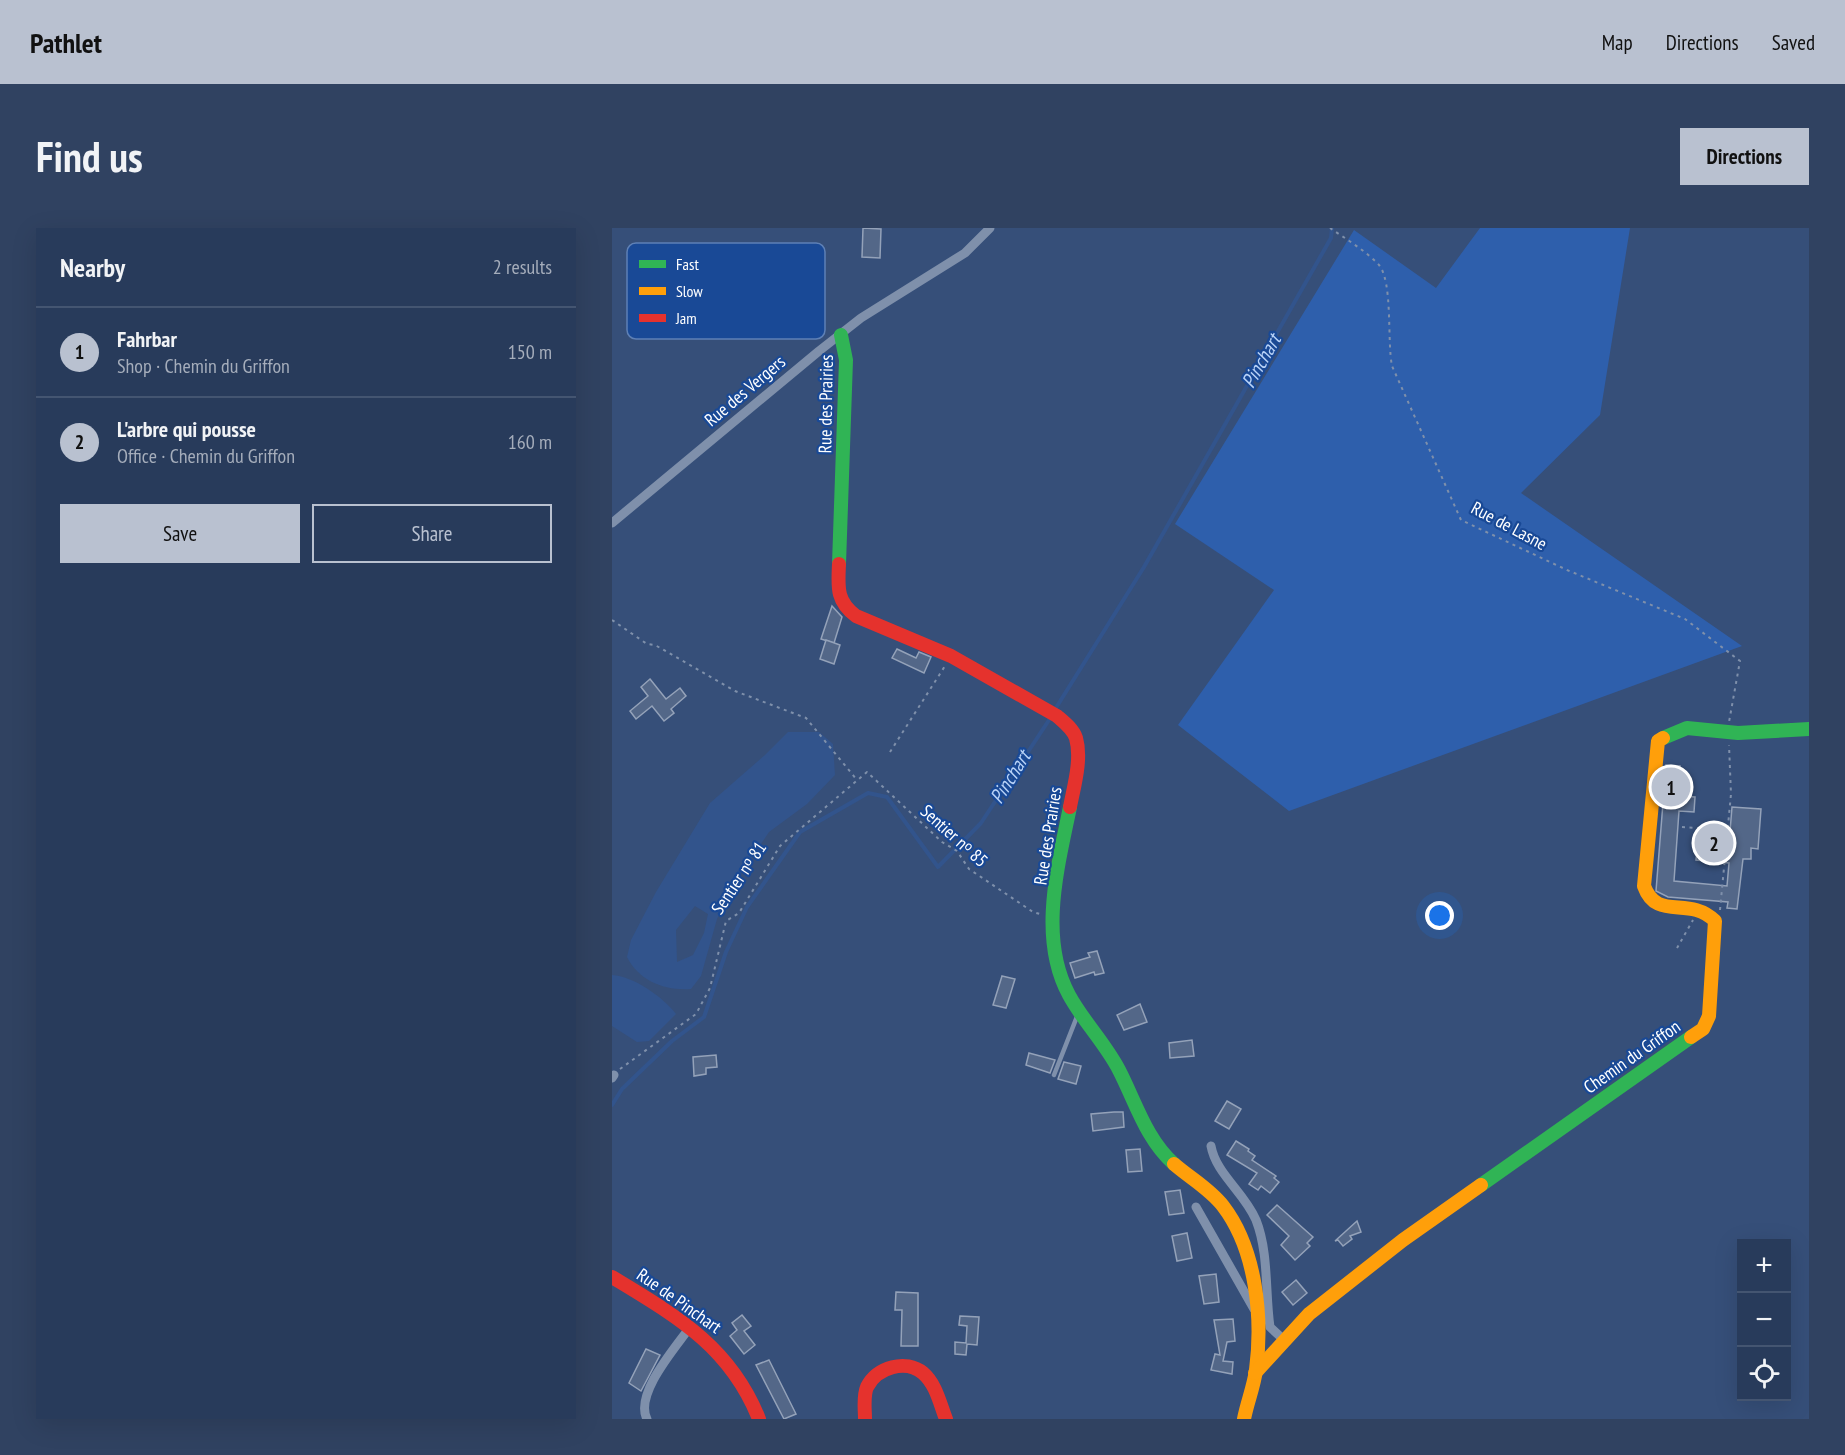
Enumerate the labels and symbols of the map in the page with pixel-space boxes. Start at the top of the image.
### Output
legend [627,243,825,339]
text: Fast [676,254,699,274]
text: Slow [676,281,703,301]
text: Jam [675,308,697,328]
water label: Pinchart [1235,327,1288,392]
street label: Rue des Vergers [700,350,790,431]
street label: Rue des Prairies [813,354,838,454]
street label: Rue de Lasne [1467,496,1551,555]
water label: Pinchart [984,744,1038,808]
pin: 1 [1652,764,1690,810]
street label: Rue des Prairies [1028,785,1067,887]
street label: Sentier nᵒ 85 [916,799,993,872]
pin: 2 [1694,820,1734,866]
street label: Sentier nᵒ 81 [706,837,771,918]
your location [1425,901,1454,930]
street label: Chemin du Griffon [1579,1015,1685,1098]
street label: Rue de Pinchart [632,1263,726,1338]

